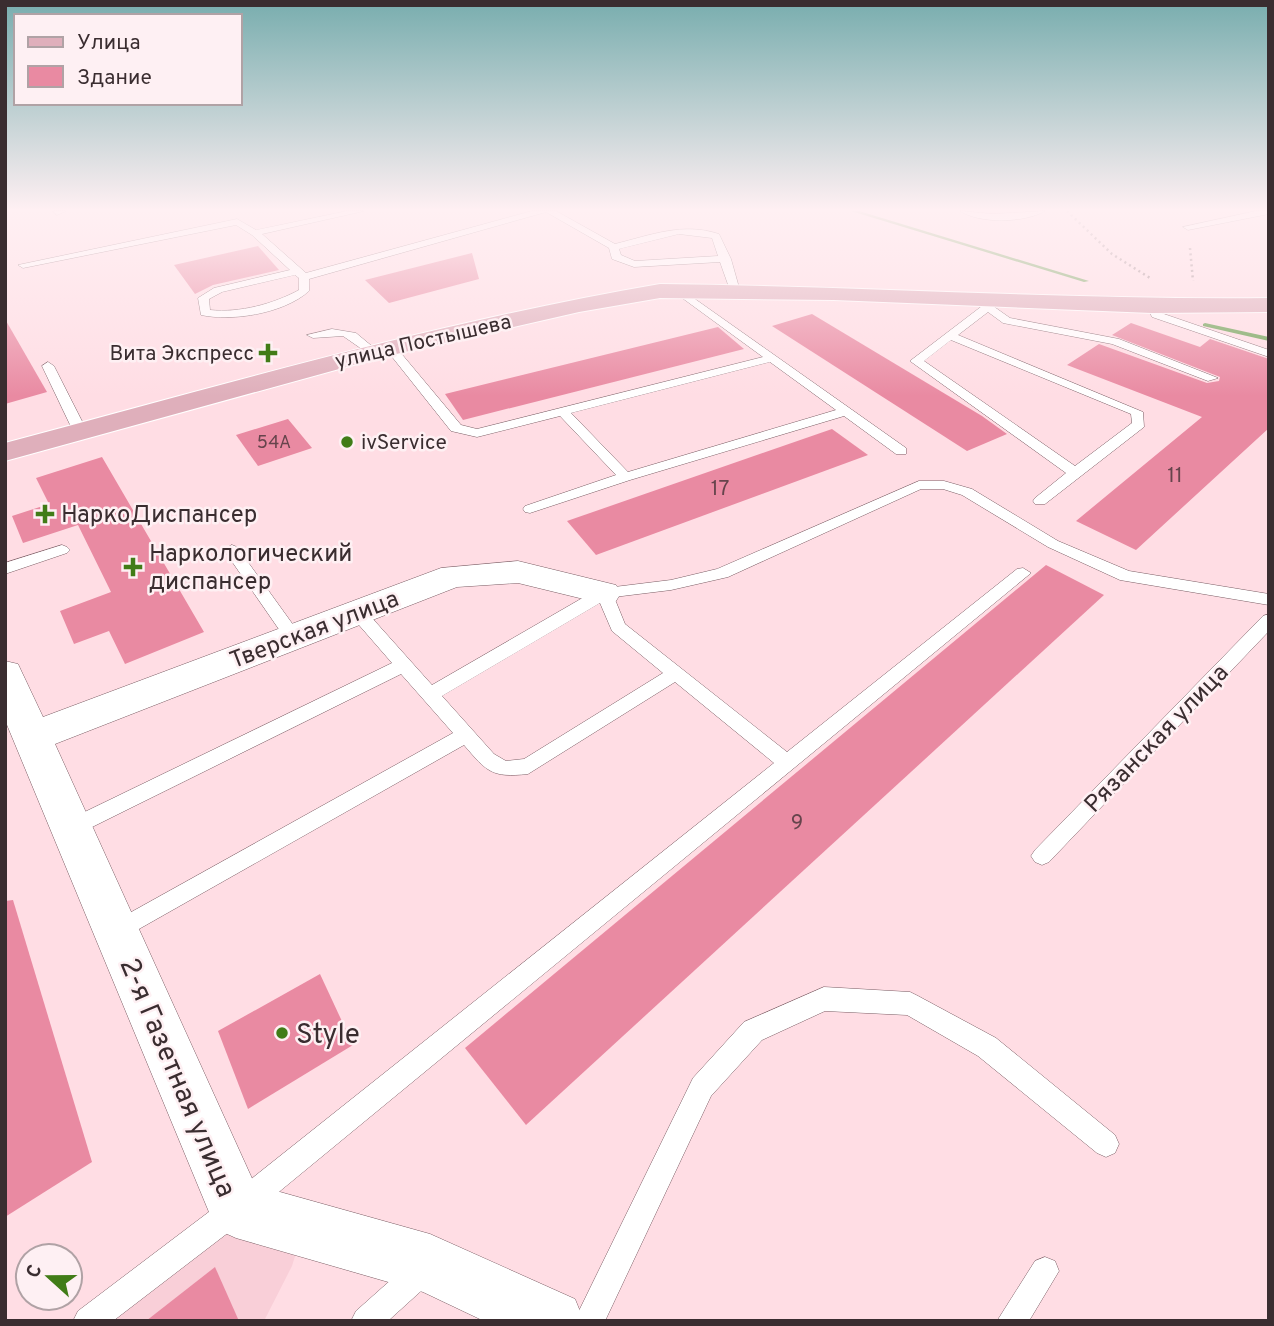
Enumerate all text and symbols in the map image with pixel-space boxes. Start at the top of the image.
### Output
legend [14,14,242,105]
text: Улица [77,30,141,57]
text: Здание [77,65,152,92]
street label: улица Постышева [333,309,514,376]
place label: Вита Экспресс [109,341,254,368]
marker: Вита Экспресс [260,345,276,361]
place label: ivService [361,430,447,457]
house number: 54А [257,432,291,455]
marker: ivService [339,434,355,450]
house number: 11 [1167,463,1183,490]
house number: 17 [711,476,729,503]
place label: НаркоДиспансер [61,501,257,531]
marker: НаркоДиспансер [35,504,55,524]
place label: Наркологический диспансер [149,540,352,598]
marker: Наркологический диспансер [123,557,143,577]
street label: Тверская улица [226,585,404,677]
street label: Рязанская улица [1079,659,1236,820]
house number: 9 [791,810,803,837]
street label: 2-я Газетная улица [110,953,243,1203]
place label: Style [296,1018,360,1054]
marker: Style [274,1025,290,1041]
north arrow [14,1242,84,1312]
text: С [22,1262,48,1282]

